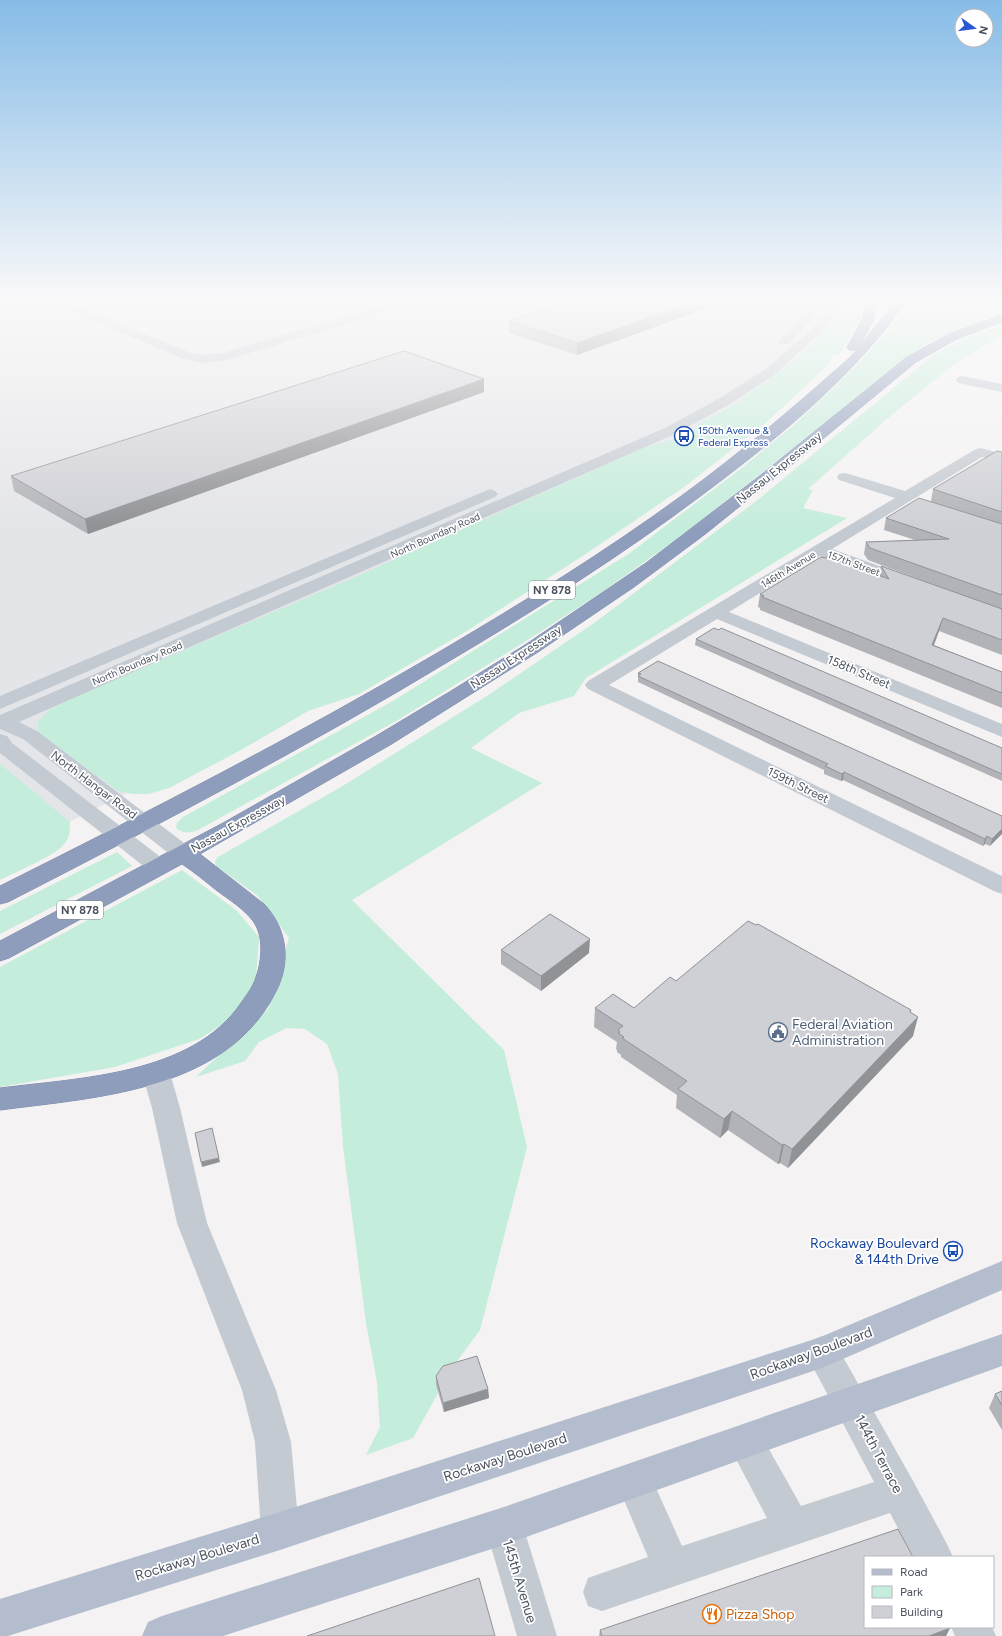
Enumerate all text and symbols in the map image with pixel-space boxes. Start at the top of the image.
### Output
north arrow [954,8,994,48]
text: N [976,25,991,36]
place label: 150th Avenue & Federal Express [698,424,769,449]
bus stop icon: 150th Avenue & Federal Express [673,425,695,447]
street label: Nassau Expressway [734,429,825,507]
street label: North Boundary Road [388,510,482,561]
street label: 146th Avenue [758,548,818,591]
street label: 157th Street [826,548,882,579]
road number: NY 878 [529,581,575,599]
street label: Nassau Expressway [468,622,565,692]
street label: North Boundary Road [90,638,184,688]
street label: 158th Street [825,652,893,692]
street label: North Hangar Road [48,748,140,822]
street label: 159th Street [765,764,831,806]
street label: Nassau Expressway [188,792,288,856]
road number: NY 878 [57,901,103,919]
place label: Federal Aviation Administration [792,1016,893,1049]
public building icon: Federal Aviation Administration [767,1021,789,1043]
place label: Rockaway Boulevard & 144th Drive [810,1235,939,1268]
bus stop icon: Rockaway Boulevard & 144th Drive [942,1240,964,1262]
street label: Rockaway Boulevard [748,1323,875,1384]
street label: 144th Terrace [851,1412,906,1497]
street label: Rockaway Boulevard [441,1429,569,1485]
street label: Rockaway Boulevard [133,1530,261,1584]
street label: 145th Avenue [499,1537,540,1625]
legend [864,1556,994,1628]
text: Road [900,1565,928,1579]
text: Park [900,1585,923,1599]
restaurant icon: Pizza Shop [701,1603,723,1625]
text: Building [900,1605,943,1619]
place label: Pizza Shop [726,1606,795,1623]

